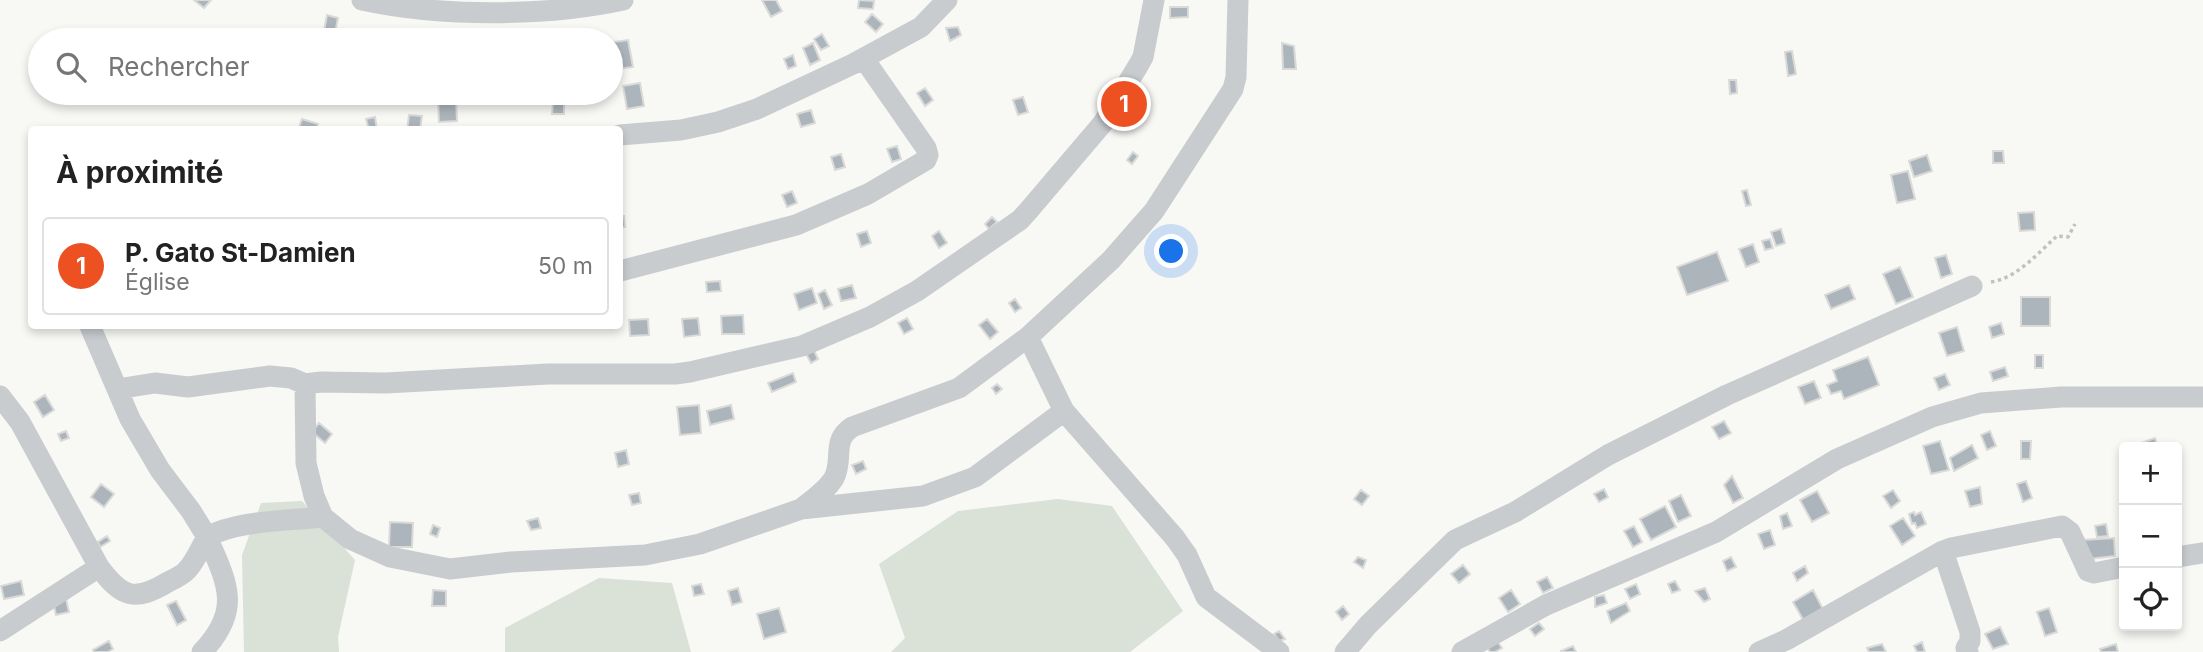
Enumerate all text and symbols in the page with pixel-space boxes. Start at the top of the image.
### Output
search box [28,28,623,105]
icon: search [52,48,90,86]
text: Rechercher [108,51,249,82]
pin: 1 [1101,78,1147,130]
text: À proximité [56,154,223,190]
your location [1154,234,1188,268]
text: P. Gato St-Damien [125,237,356,268]
text: 1 [76,252,86,280]
text: 50 m [538,252,593,280]
text: Église [125,268,190,296]
map controls [2119,442,2182,631]
button: + [2119,442,2182,505]
button: − [2119,505,2182,568]
button: locate [2119,568,2182,631]

